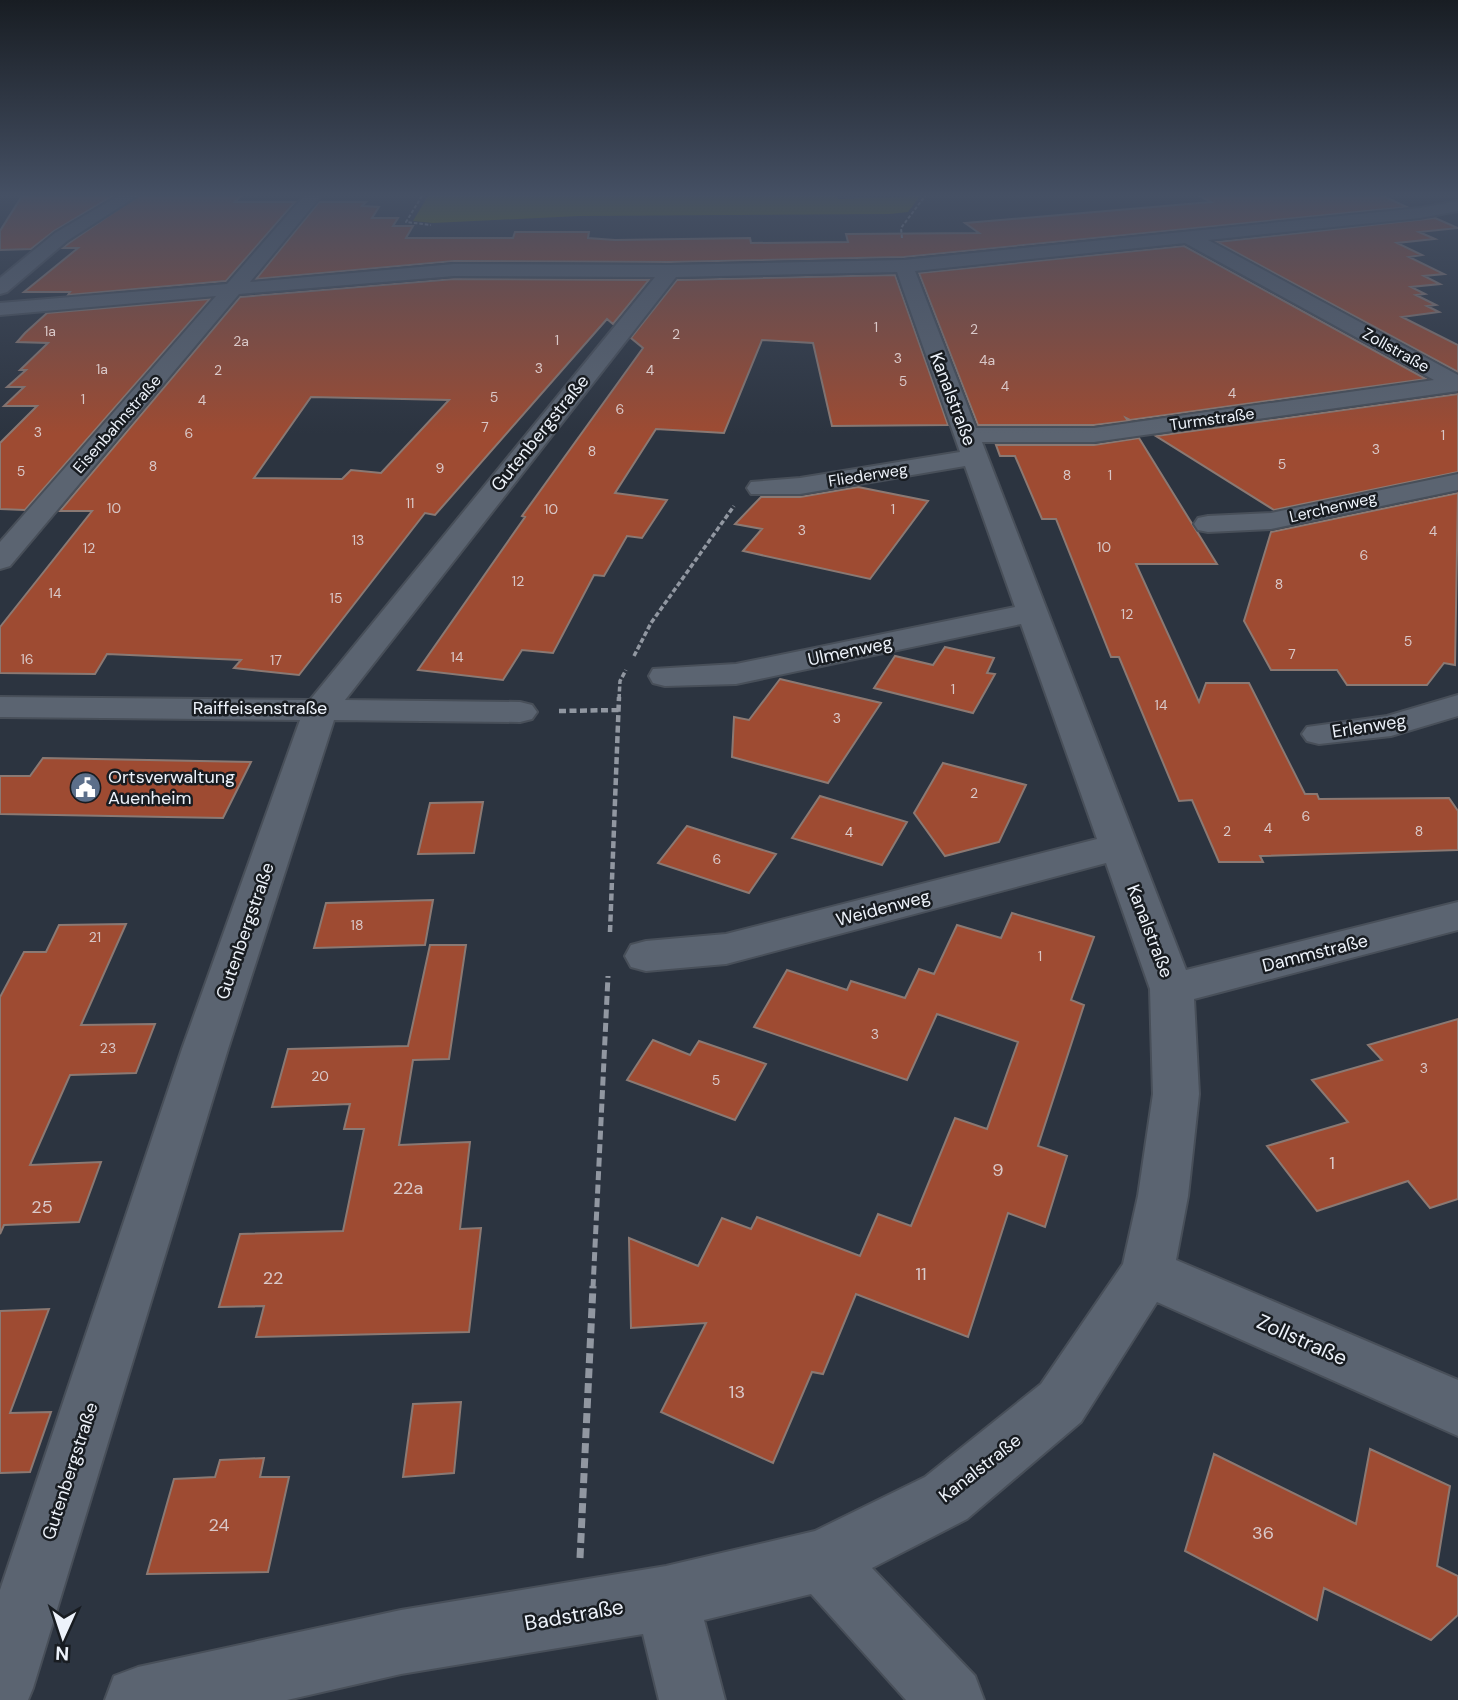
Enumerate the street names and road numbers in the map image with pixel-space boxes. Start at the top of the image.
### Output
street label: Zollstraße [1359,323,1433,377]
street label: Kanalstraße [924,349,982,449]
street label: Eisenbahnstraße [68,370,166,478]
street label: Gutenbergstraße [486,370,594,496]
street label: Turmstraße [1168,403,1256,435]
street label: Fliederweg [827,458,909,492]
street label: Lerchenweg [1287,487,1379,527]
street label: Ulmenweg [805,630,895,672]
street label: Raiffeisenstraße [193,696,327,720]
street label: Erlenweg [1330,708,1408,744]
street label: Gutenbergstraße [210,859,280,1003]
street label: Kanalstraße [1121,881,1179,981]
street label: Weidenweg [833,884,933,932]
street label: Dammstraße [1260,928,1370,978]
street label: Zollstraße [1252,1308,1352,1372]
street label: Gutenbergstraße [36,1399,104,1543]
street label: Kanalstraße [934,1428,1026,1508]
street label: Badstraße [522,1592,626,1637]

